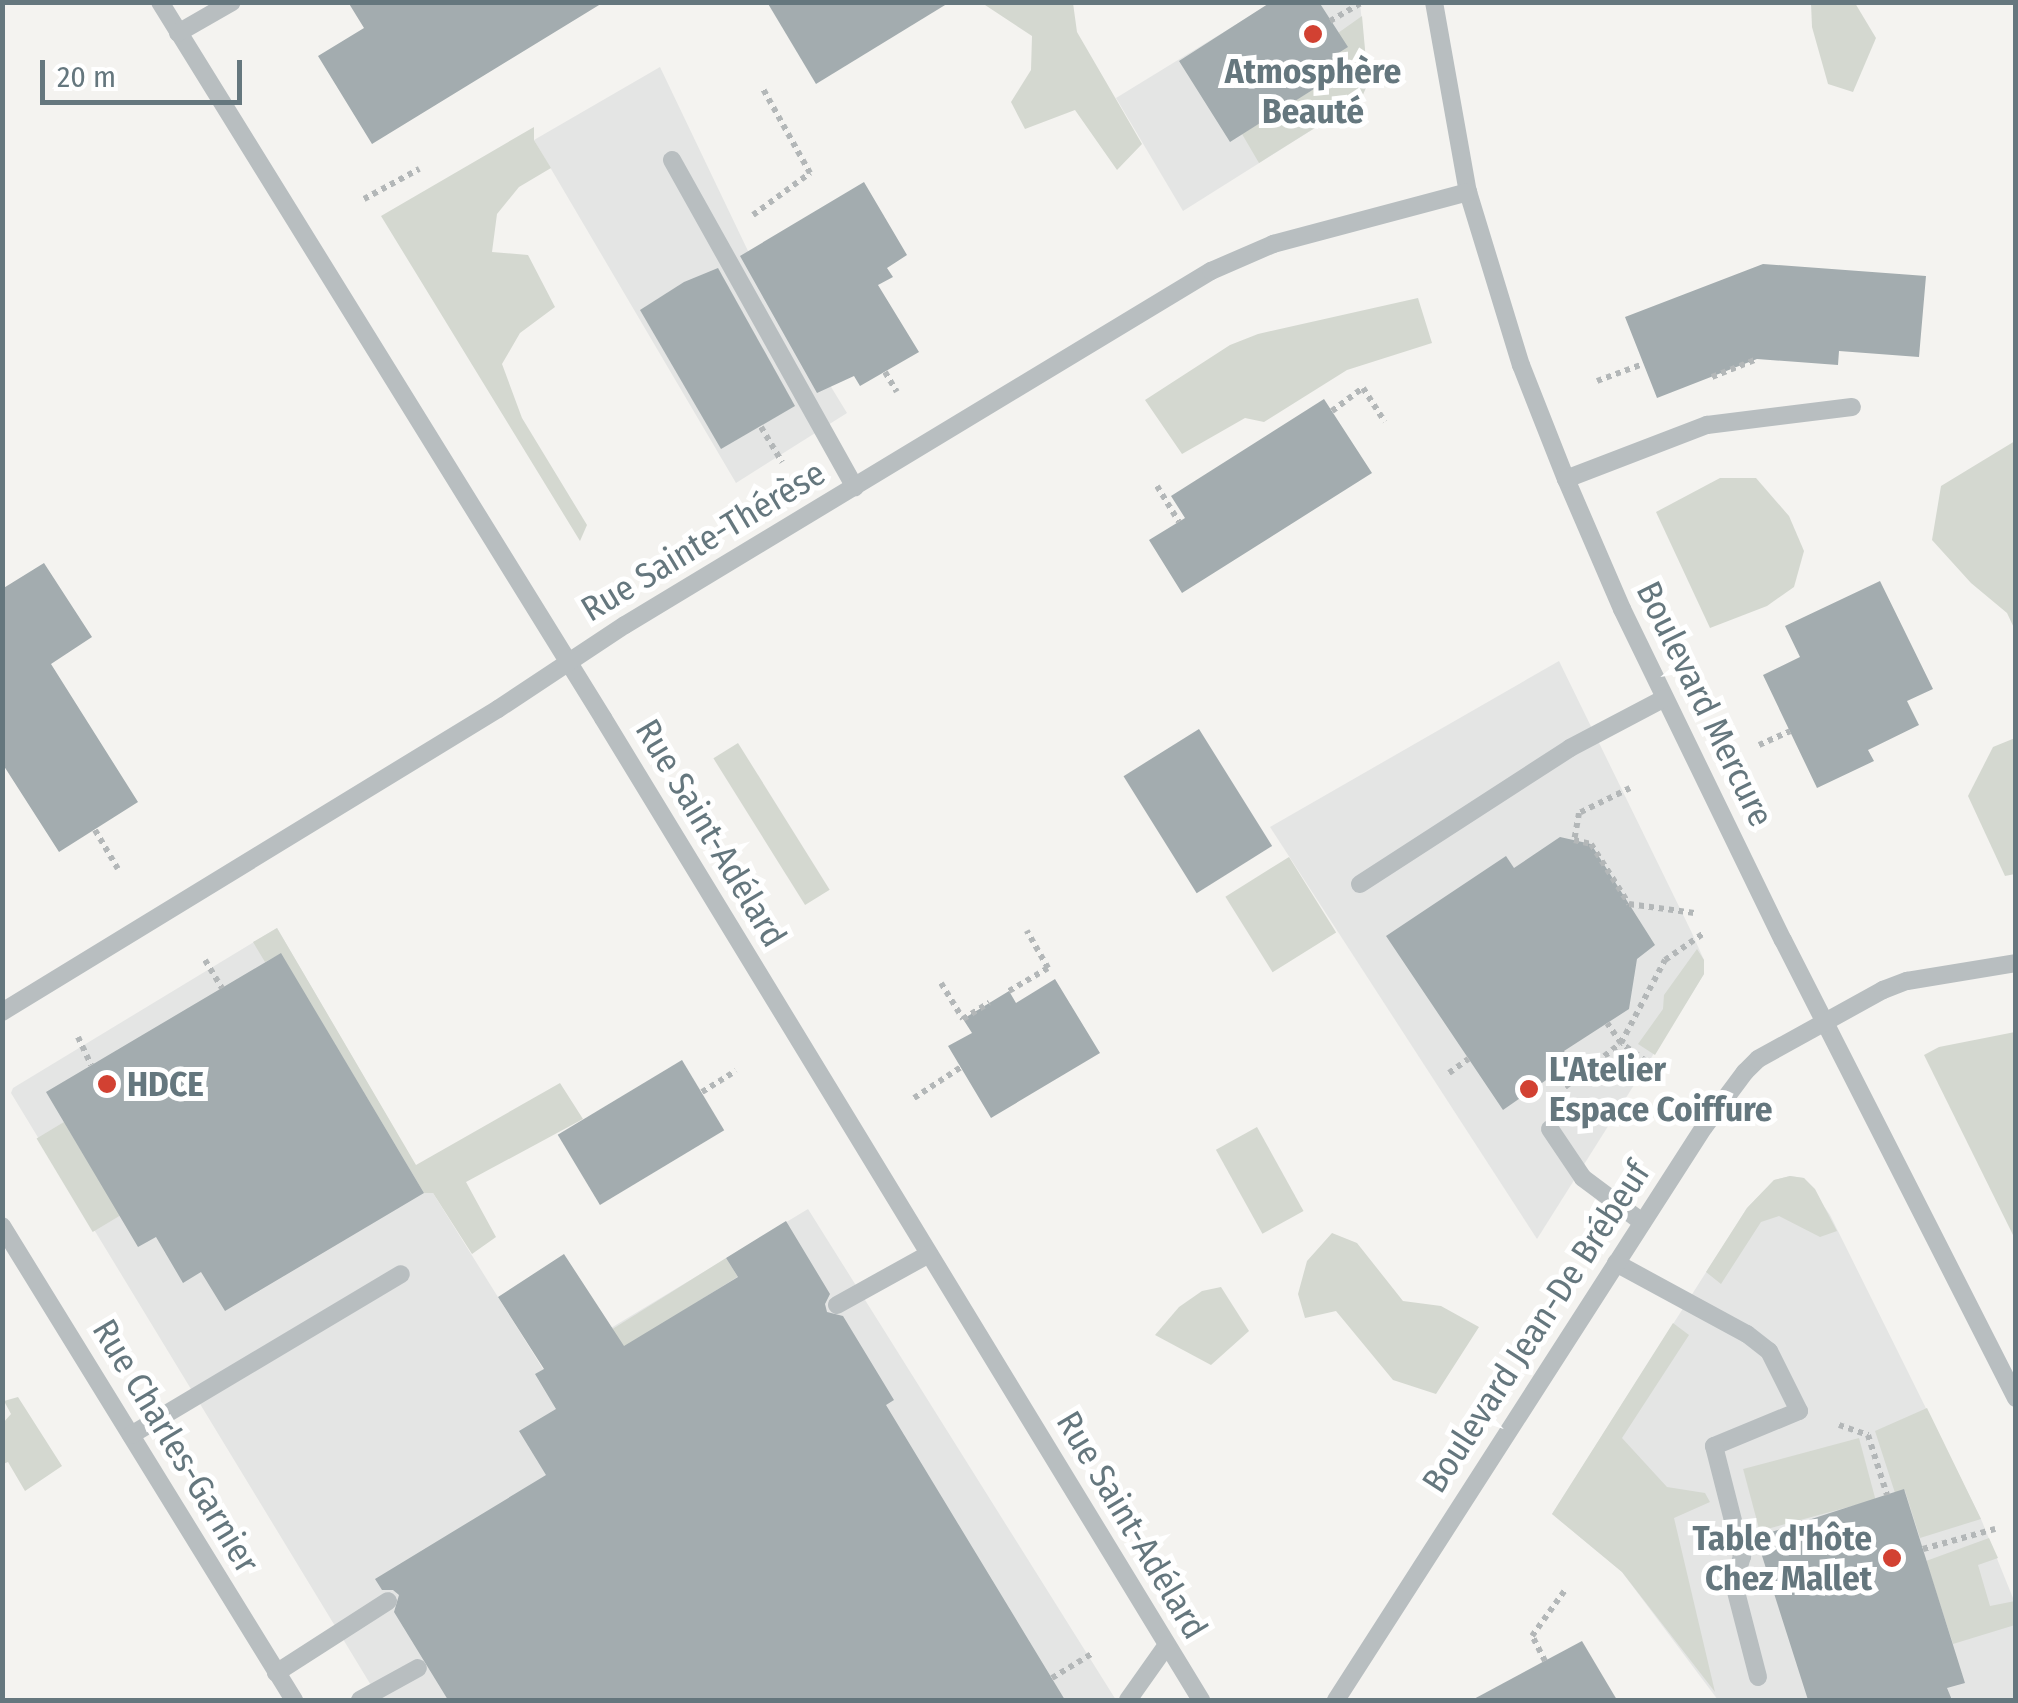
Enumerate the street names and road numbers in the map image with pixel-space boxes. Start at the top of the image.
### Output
street label: Rue Sainte-Thérèse [574,452,832,630]
street label: Boulevard Mercure [1627,575,1783,833]
street label: Rue Saint-Adélard [627,712,795,954]
street label: Boulevard Jean-De Brébeuf [1413,1154,1659,1500]
street label: Rue Charles-Garnier [84,1312,268,1580]
street label: Rue Saint-Adélard [1048,1404,1216,1646]

